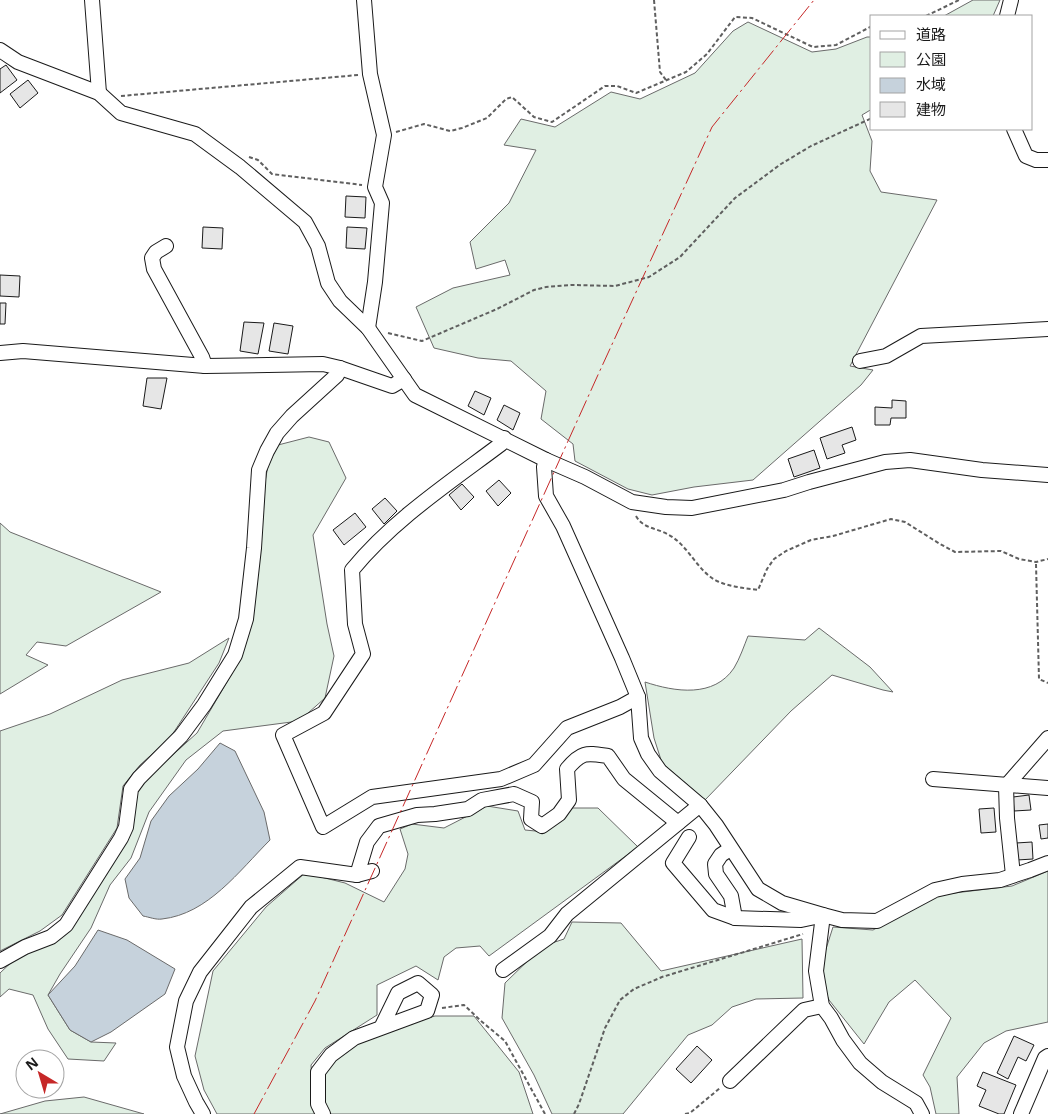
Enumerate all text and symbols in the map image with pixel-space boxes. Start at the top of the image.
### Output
legend [870,15,1033,130]
text: 道路 [916,24,946,44]
text: 公園 [916,49,946,69]
text: 水域 [916,74,946,94]
text: 建物 [916,99,946,119]
north arrow [15,1049,65,1099]
text: N [21,1052,42,1074]

